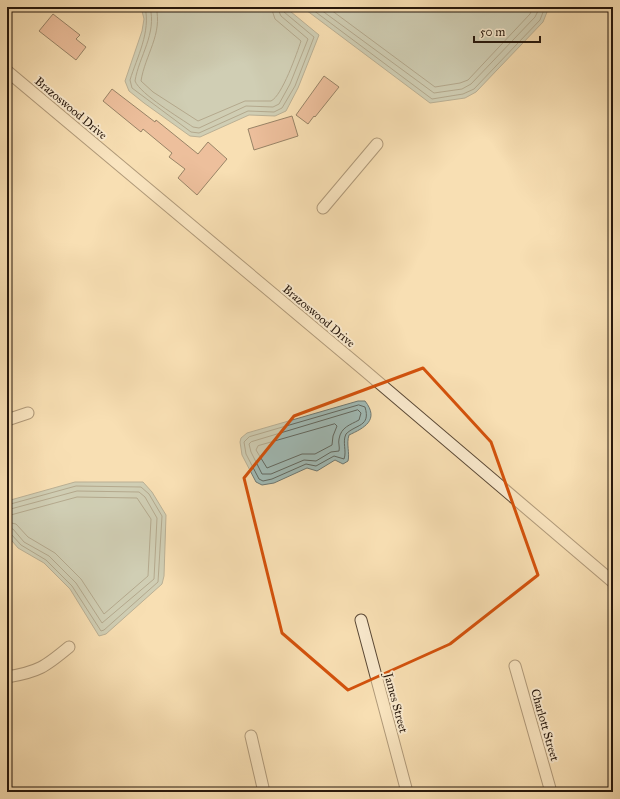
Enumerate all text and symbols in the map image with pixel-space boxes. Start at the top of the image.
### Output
scale bar [474,18,540,44]
text: 50 m [480,25,505,39]
street label: Brazoswood Drive [32,74,110,142]
street label: Brazoswood Drive [280,282,358,350]
street label: James Street [380,670,411,735]
street label: Charlott Street [528,687,562,763]

